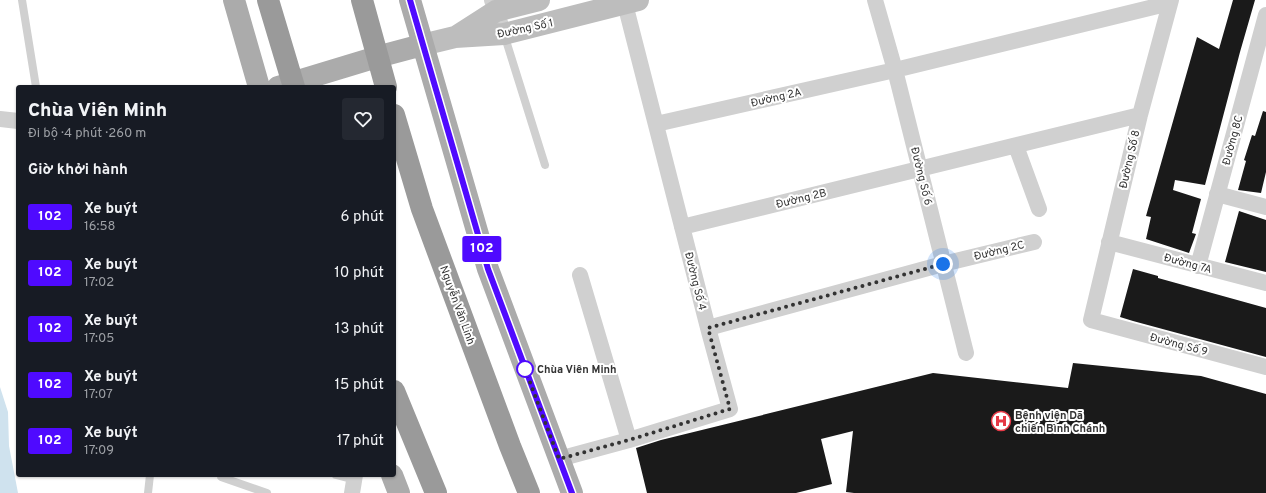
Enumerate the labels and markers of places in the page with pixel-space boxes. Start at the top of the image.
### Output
marker: Chùa Viên Minh [516,360,534,378]
place label: Chùa Viên Minh [537,363,617,377]
place label: Bệnh viện Dã chiến Bình Chánh [1015,409,1105,436]
hospital icon: Bệnh viện Dã chiến Bình Chánh [990,410,1012,432]

